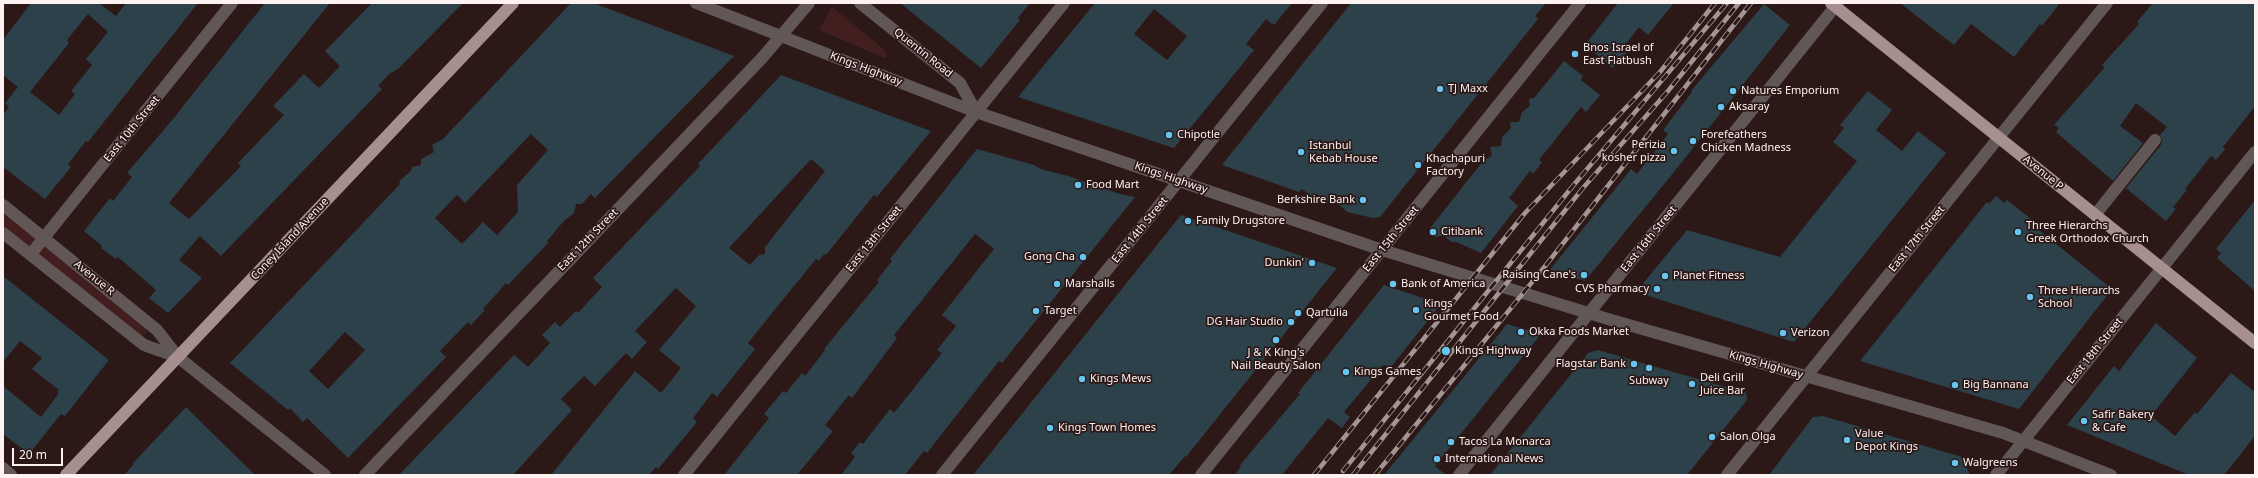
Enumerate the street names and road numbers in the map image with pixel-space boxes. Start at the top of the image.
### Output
street label: Quentin Road [891,25,955,81]
street label: Kings Highway [828,49,904,89]
street label: East 10th Street [101,93,163,165]
street label: Avenue P [2020,153,2066,193]
street label: Kings Highway [1133,159,1209,197]
street label: East 14th Street [1109,194,1171,266]
street label: Coney Island Avenue [248,195,332,283]
street label: East 13th Street [843,203,905,275]
street label: East 15th Street [1360,203,1422,275]
street label: East 16th Street [1618,203,1680,275]
street label: East 17th Street [1886,203,1948,275]
street label: East 12th Street [555,206,621,274]
street label: Avenue R [71,258,117,298]
street label: East 18th Street [2064,315,2126,387]
street label: Kings Highway [1728,348,1804,382]

